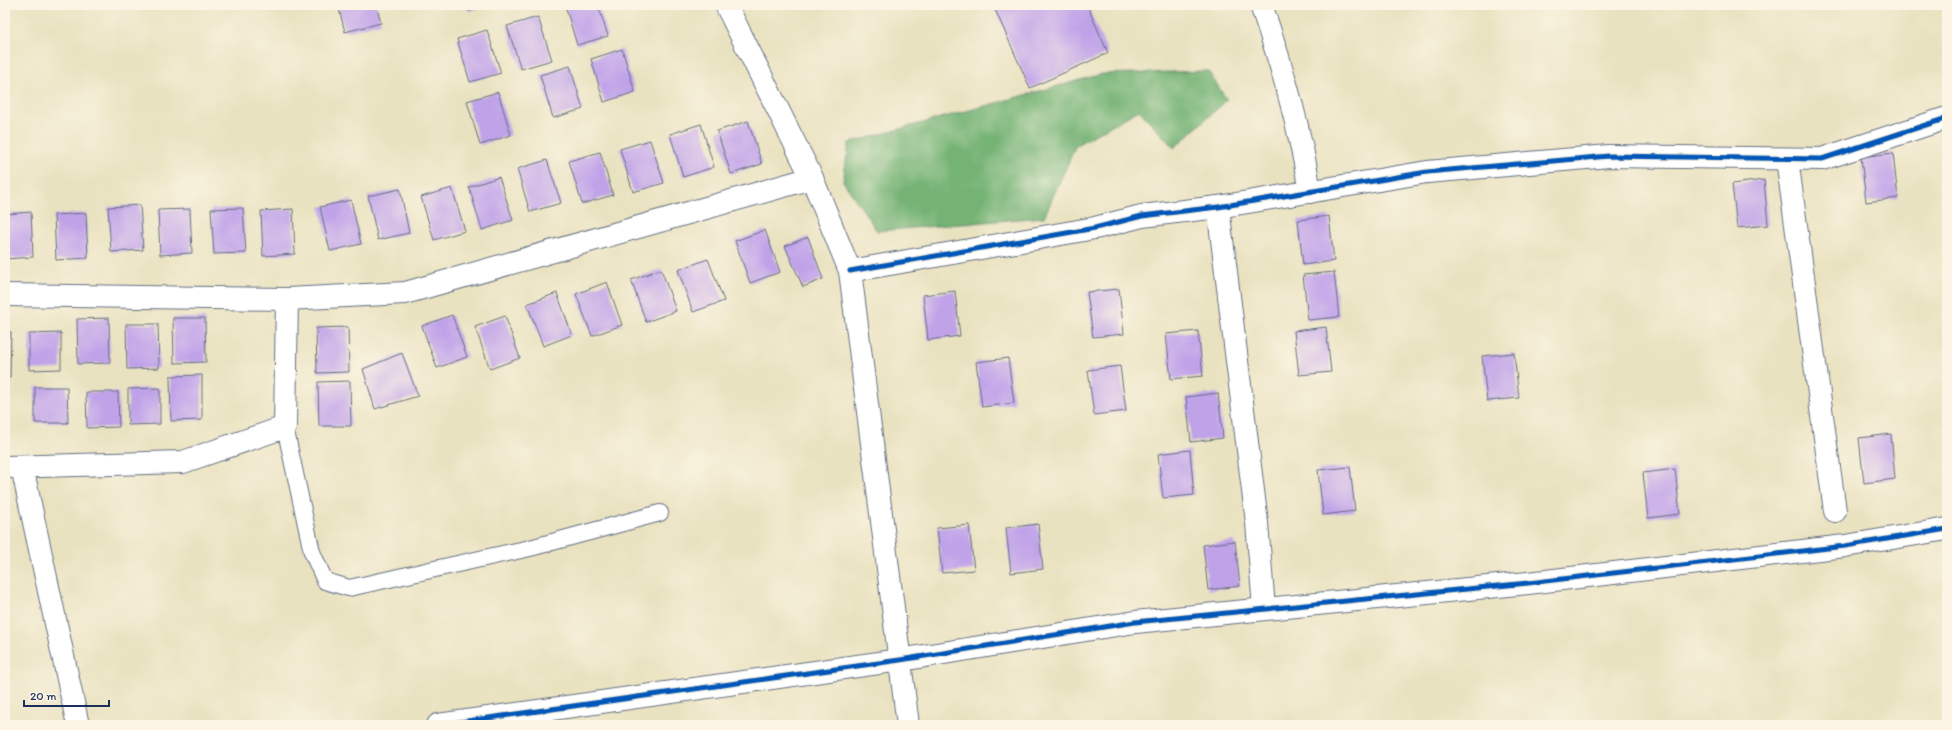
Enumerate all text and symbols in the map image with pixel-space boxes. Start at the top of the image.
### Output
scale bar [24,682,109,708]
text: 20 m [30,689,57,703]

